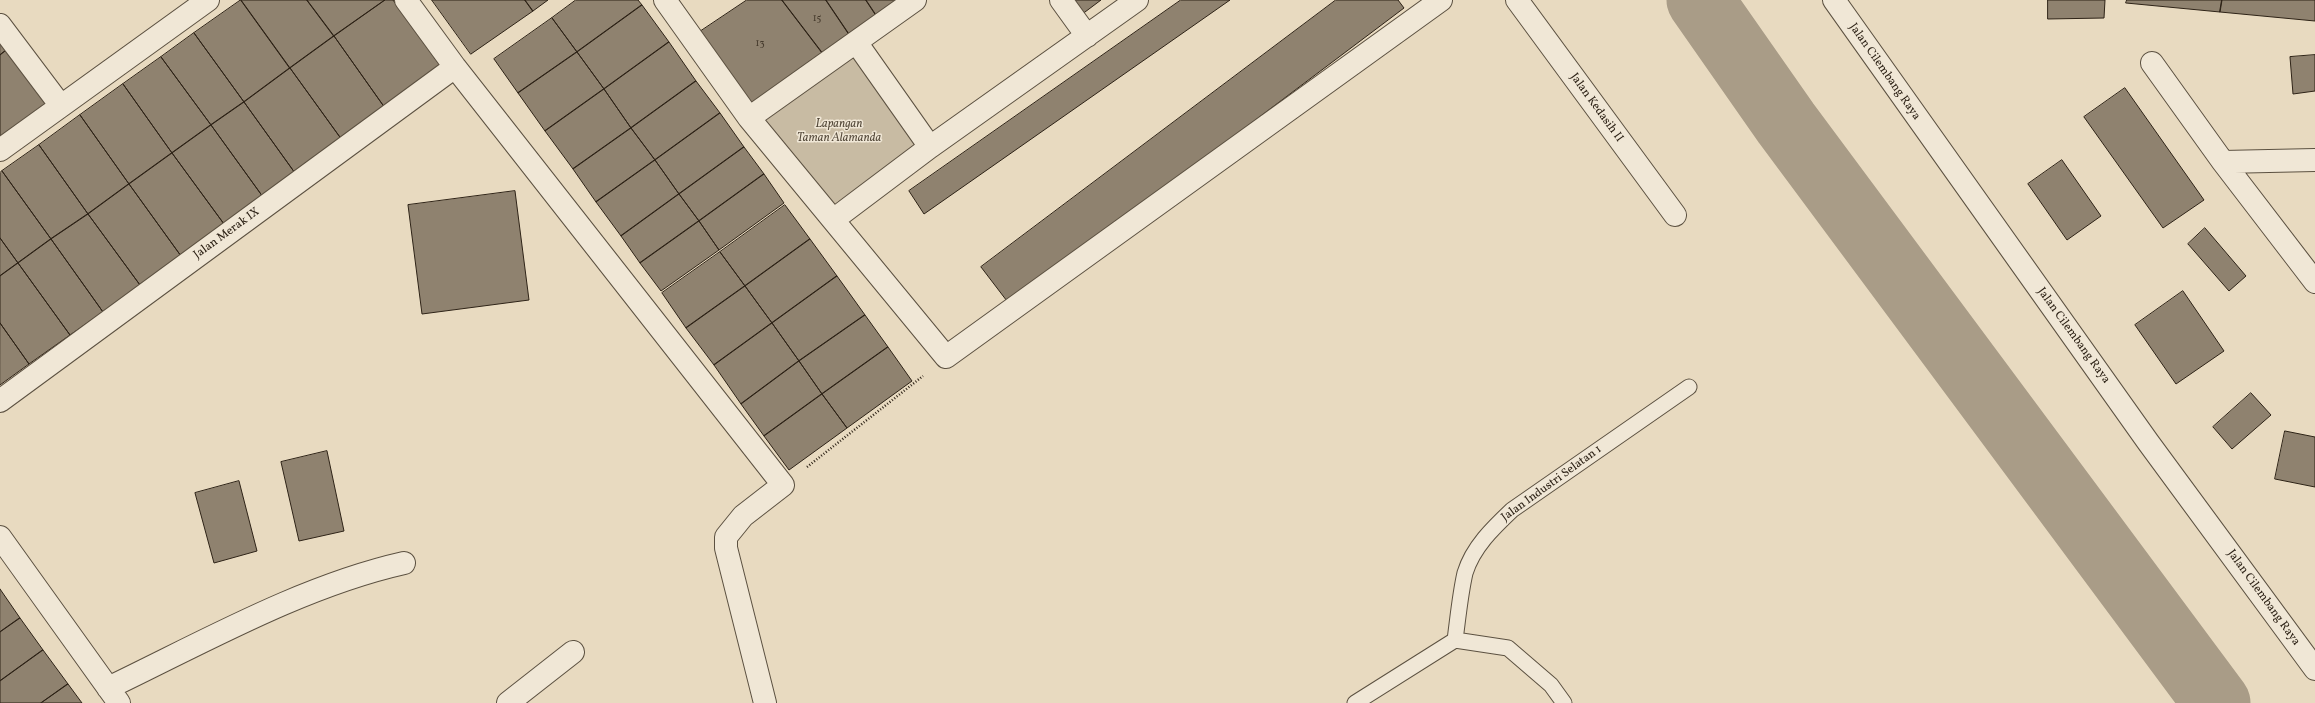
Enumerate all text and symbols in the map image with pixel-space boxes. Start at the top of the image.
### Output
house number: 15 [813,13,821,25]
street label: Jalan Cilembang Raya [1845,21,1923,123]
house number: 13 [755,38,765,50]
street label: Jalan Kedasih II [1566,71,1626,145]
park label: Lapangan Taman Alamanda [797,118,881,146]
street label: Jalan Merak IX [191,205,263,263]
street label: Jalan Cilembang Raya [2033,285,2113,387]
street label: Jalan Industri Selatan 1 [1499,443,1605,525]
street label: Jalan Cilembang Raya [2223,547,2303,649]

